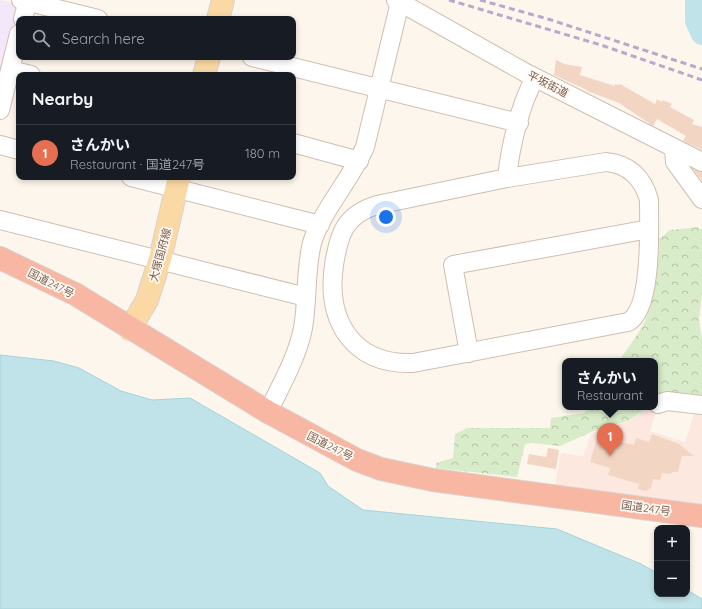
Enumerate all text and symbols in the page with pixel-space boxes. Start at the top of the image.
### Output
search box [16,16,296,60]
icon: search [30,27,52,49]
text: Search here [62,29,145,48]
street label: 平坂街道 [525,68,571,100]
text: Nearby [32,88,93,109]
text: さんかい [70,135,130,154]
text: 1 [42,145,48,161]
text: 180 m [245,145,280,161]
text: Restaurant · 国道247号 [70,156,205,172]
your location [376,207,396,227]
street label: 大塚国府線 [146,227,174,283]
street label: 国道247号 [26,265,76,301]
popup [562,358,658,410]
text: さんかい [577,368,637,387]
text: Restaurant [577,387,643,403]
pin: 1 [597,423,623,456]
street label: 国道247号 [305,428,355,464]
street label: 国道247号 [620,498,672,518]
map controls [654,525,690,597]
button: + [654,525,690,561]
button: − [654,561,690,597]

